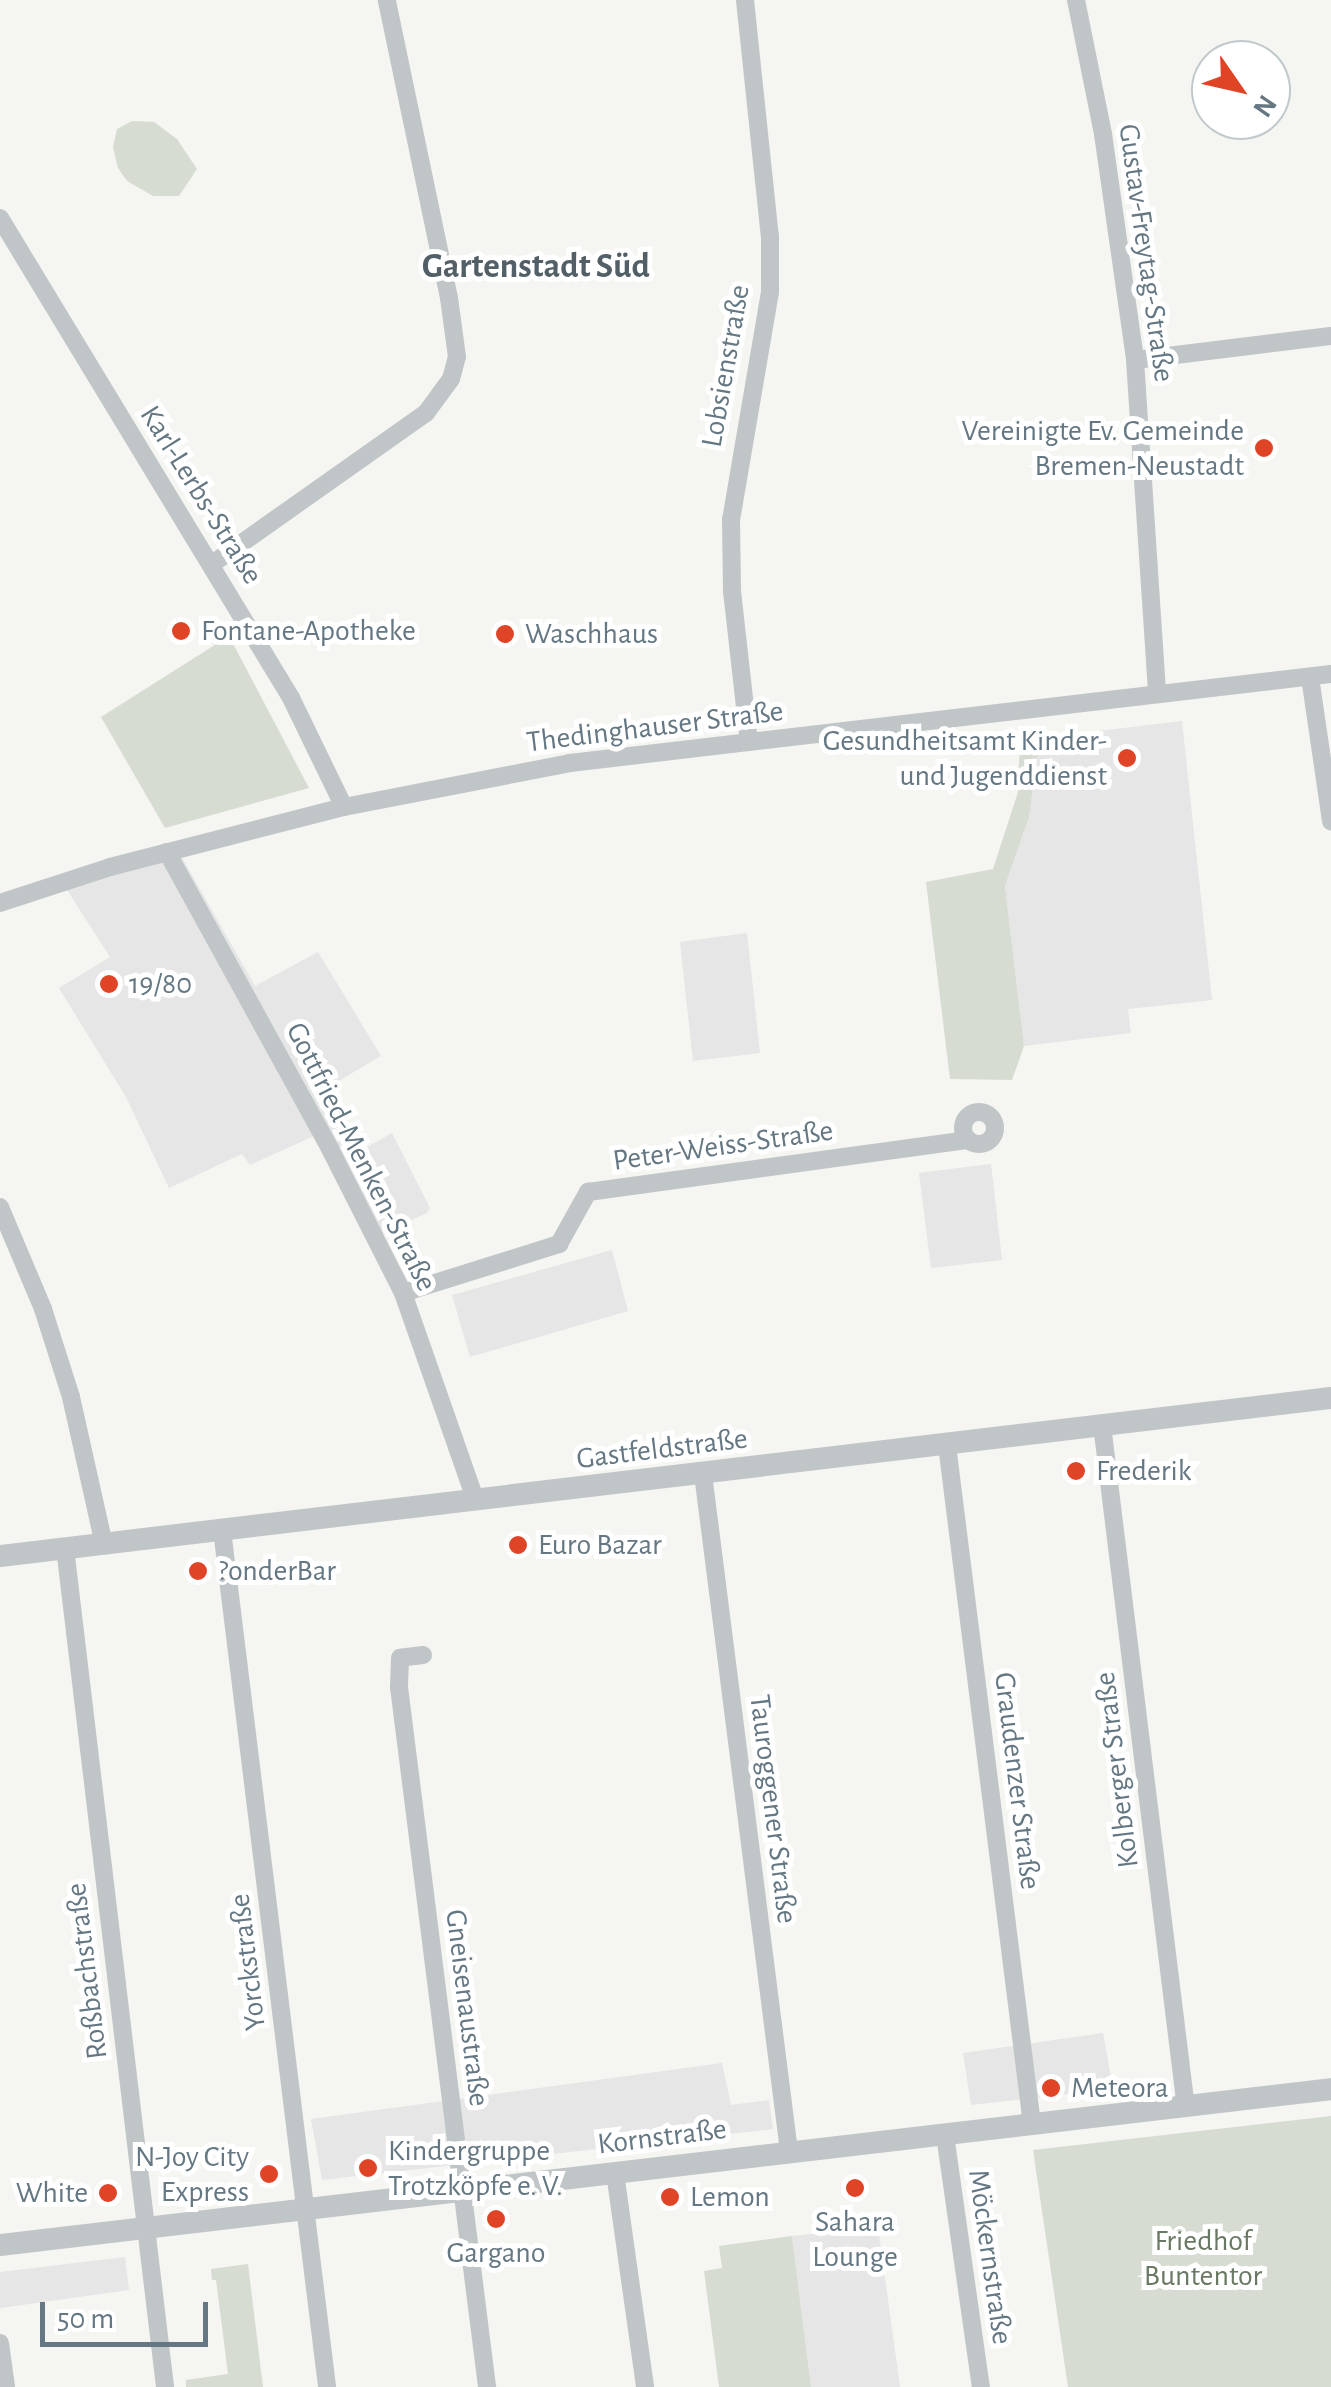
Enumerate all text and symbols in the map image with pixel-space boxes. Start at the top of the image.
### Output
north arrow [1191,40,1291,140]
text: N [1247,90,1281,122]
street label: Gustav-Freytag-Straße [1110,122,1182,384]
district label: Gartenstadt Süd [422,246,650,288]
street label: Lobsienstraße [694,282,758,450]
street label: Karl-Lerbs-Straße [132,399,270,591]
place label: Vereinigte Ev. Gemeinde Bremen-Neustadt [961,413,1244,484]
marker: Vereinigte Ev. Gemeinde Bremen-Neustadt [1253,437,1275,459]
place label: Fontane-Apotheke [201,613,416,649]
place label: Waschhaus [525,616,658,652]
marker: Fontane-Apotheke [170,620,192,642]
marker: Waschhaus [494,623,516,645]
street label: Thedinghauser Straße [525,693,785,761]
place label: Gesundheitsamt Kinder- und Jugenddienst [823,723,1107,794]
marker: Gesundheitsamt Kinder- und Jugenddienst [1116,747,1138,769]
place label: 19/80 [129,966,192,1002]
marker: 19/80 [98,973,120,995]
street label: Gottfried-Menken-Straße [278,1017,444,1297]
street label: Peter-Weiss-Straße [611,1113,835,1179]
street label: Gastfeldstraße [574,1421,750,1477]
place label: Frederik [1096,1453,1191,1489]
marker: Frederik [1065,1460,1087,1482]
place label: Euro Bazar [538,1527,662,1563]
marker: Euro Bazar [507,1534,529,1556]
place label: ?onderBar [218,1553,336,1589]
marker: ?onderBar [187,1560,209,1582]
street label: Graudenzer Straße [986,1670,1048,1892]
street label: Kolberger Straße [1087,1670,1147,1870]
street label: Tauroggener Straße [741,1692,805,1926]
street label: Roßbachstraße [58,1881,116,2061]
street label: Yorckstraße [222,1892,274,2032]
street label: Gneisenaustraße [437,1908,497,2108]
place label: Meteora [1071,2070,1169,2106]
marker: Meteora [1040,2077,1062,2099]
street label: Kornstraße [595,2111,729,2163]
place label: Kindergruppe Trotzköpfe e. V. [388,2133,563,2204]
place label: N-Joy City Express [135,2139,249,2210]
marker: Kindergruppe Trotzköpfe e. V. [357,2157,379,2179]
marker: N-Joy City Express [258,2163,280,2185]
street label: Möckernstraße [960,2167,1020,2347]
place label: White [16,2175,88,2211]
marker: Sahara Lounge [844,2177,866,2199]
place label: Lemon [690,2179,770,2215]
marker: White [97,2182,119,2204]
marker: Lemon [659,2186,681,2208]
place label: Sahara Lounge [812,2204,898,2274]
marker: Gargano [485,2208,507,2230]
park label: Friedhof Buntentor [1144,2223,1262,2294]
place label: Gargano [447,2235,545,2271]
scale bar [45,2282,212,2344]
text: 50 m [57,2304,114,2334]

